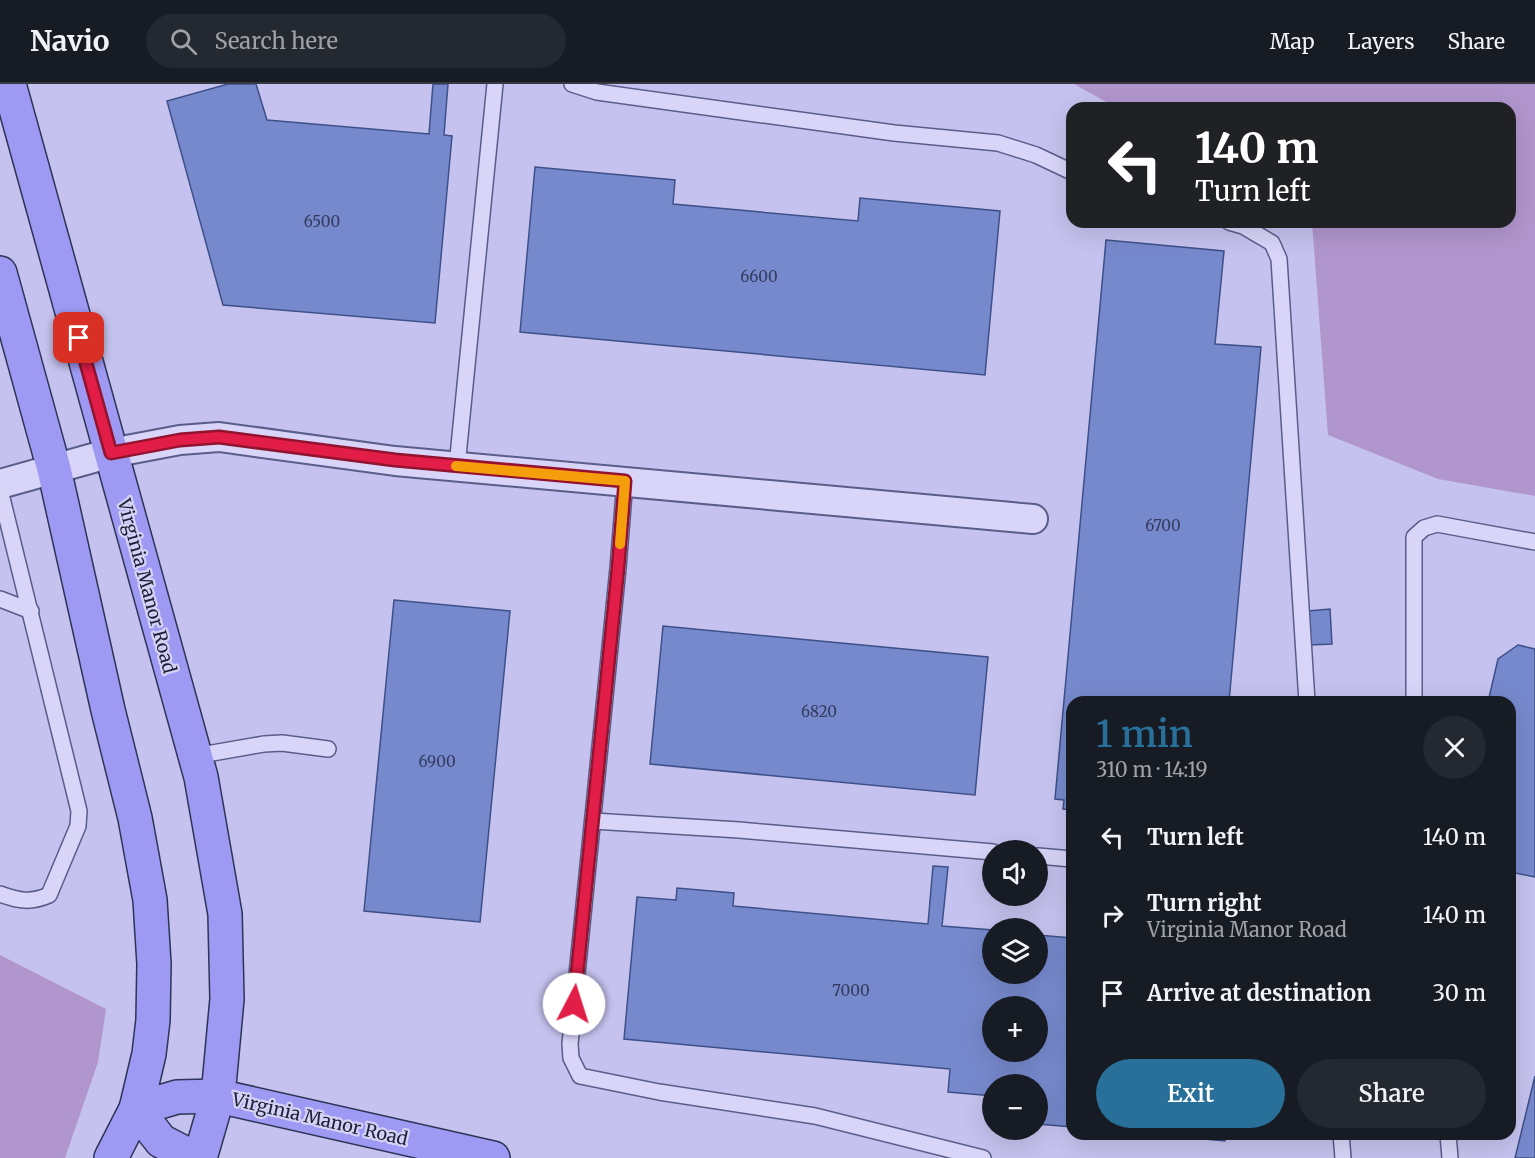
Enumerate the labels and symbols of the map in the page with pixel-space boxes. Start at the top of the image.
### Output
house number: 6500 [304,212,340,231]
house number: 6600 [740,267,778,286]
pin [53,312,104,363]
street label: Virginia Manor Road [112,495,181,676]
house number: 6700 [1145,516,1181,535]
house number: 6820 [801,702,837,721]
house number: 6900 [418,752,456,771]
position arrow [542,972,606,1036]
house number: 7000 [832,981,870,1000]
street label: Virginia Manor Road [229,1087,410,1150]

